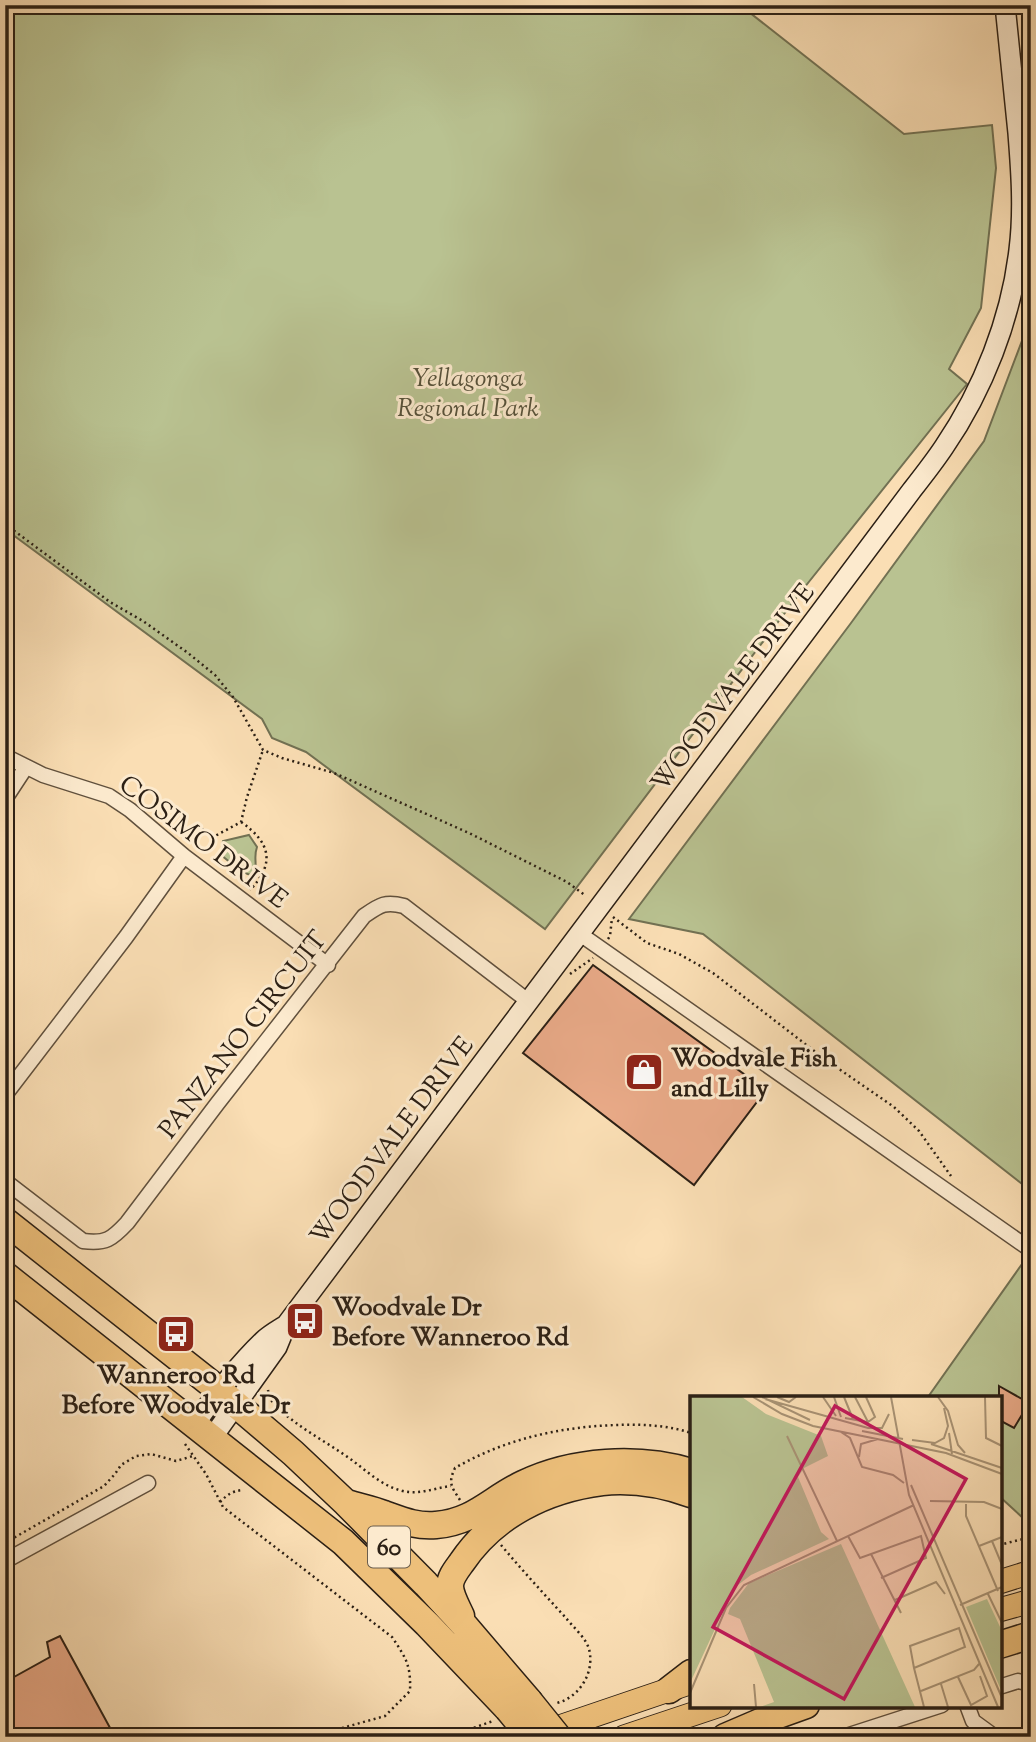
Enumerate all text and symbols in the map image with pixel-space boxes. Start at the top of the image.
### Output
park label: Yellagonga Regional Park [397,361,539,428]
street label: WOODVALE DRIVE [643,576,825,800]
street label: COSIMO DRIVE [110,767,295,919]
street label: PANZANO CIRCUIT [151,924,337,1147]
street label: WOODVALE DRIVE [302,1029,484,1253]
place label: Woodvale Fish and Lilly [671,1041,838,1108]
shop icon: Woodvale Fish and Lilly [623,1051,665,1093]
place label: Woodvale Dr Before Wanneroo Rd [332,1290,569,1357]
bus stop icon: Woodvale Dr Before Wanneroo Rd [284,1300,326,1342]
bus stop icon: Wanneroo Rd Before Woodvale Dr [155,1313,197,1355]
place label: Wanneroo Rd Before Woodvale Dr [62,1358,290,1425]
inset map [690,1396,1001,1707]
road number: 60 [368,1526,410,1568]

